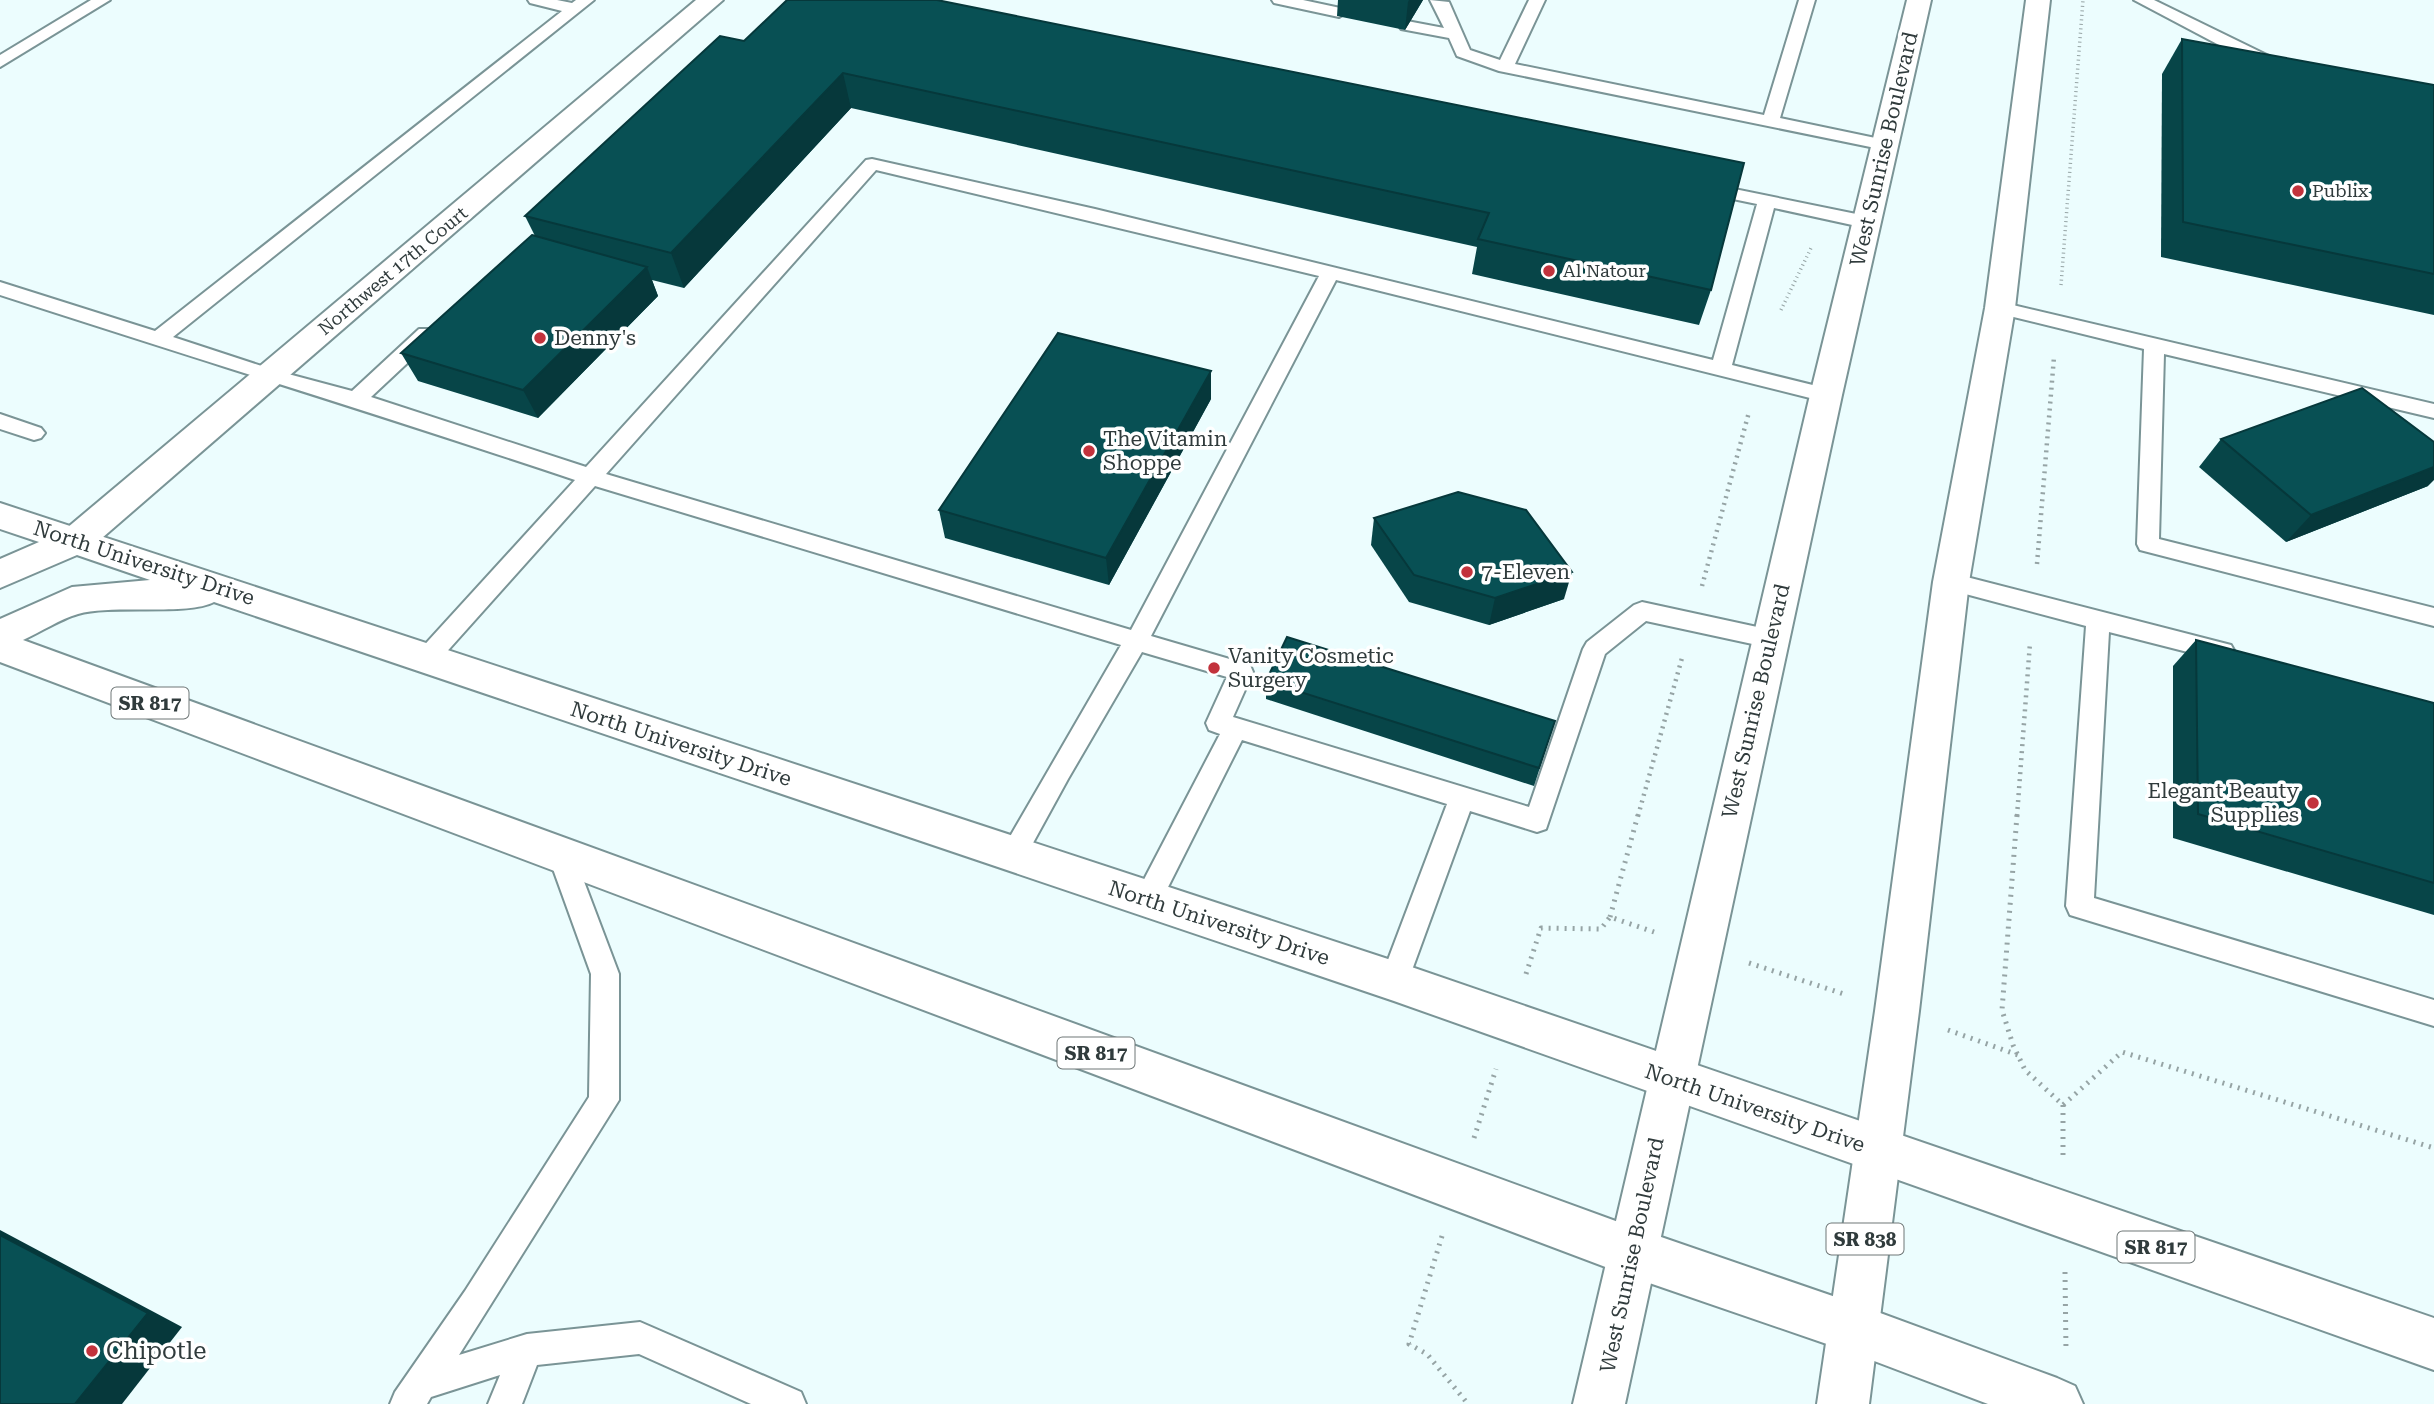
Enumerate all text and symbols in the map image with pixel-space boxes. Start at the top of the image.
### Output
street label: West Sunrise Boulevard [1845,29,1923,269]
place label: Publix [2312,180,2369,201]
marker: Publix [2290,183,2306,199]
street label: Northwest 17th Court [314,202,472,339]
place label: Al Natour [1563,260,1646,281]
marker: Al Natour [1541,263,1557,279]
place label: Denny's [554,326,636,350]
marker: Denny's [532,330,548,346]
place label: The Vitamin Shoppe [1103,427,1228,475]
marker: The Vitamin Shoppe [1081,443,1097,459]
street label: North University Drive [30,516,258,610]
place label: 7-Eleven [1481,560,1571,584]
marker: 7-Eleven [1459,564,1475,580]
street label: West Sunrise Boulevard [1717,581,1795,821]
place label: Vanity Cosmetic Surgery [1228,644,1394,692]
marker: Vanity Cosmetic Surgery [1206,660,1222,676]
road number: SR 817 [111,688,188,718]
street label: North University Drive [567,697,795,791]
place label: Elegant Beauty Supplies [2148,779,2300,827]
marker: Elegant Beauty Supplies [2305,795,2321,811]
street label: North University Drive [1105,876,1333,970]
road number: SR 817 [1058,1037,1134,1068]
street label: North University Drive [1642,1059,1868,1157]
street label: West Sunrise Boulevard [1595,1135,1669,1375]
road number: SR 838 [1826,1224,1904,1254]
road number: SR 817 [2118,1232,2194,1262]
place label: Chipotle [106,1337,206,1365]
marker: Chipotle [84,1343,100,1359]

